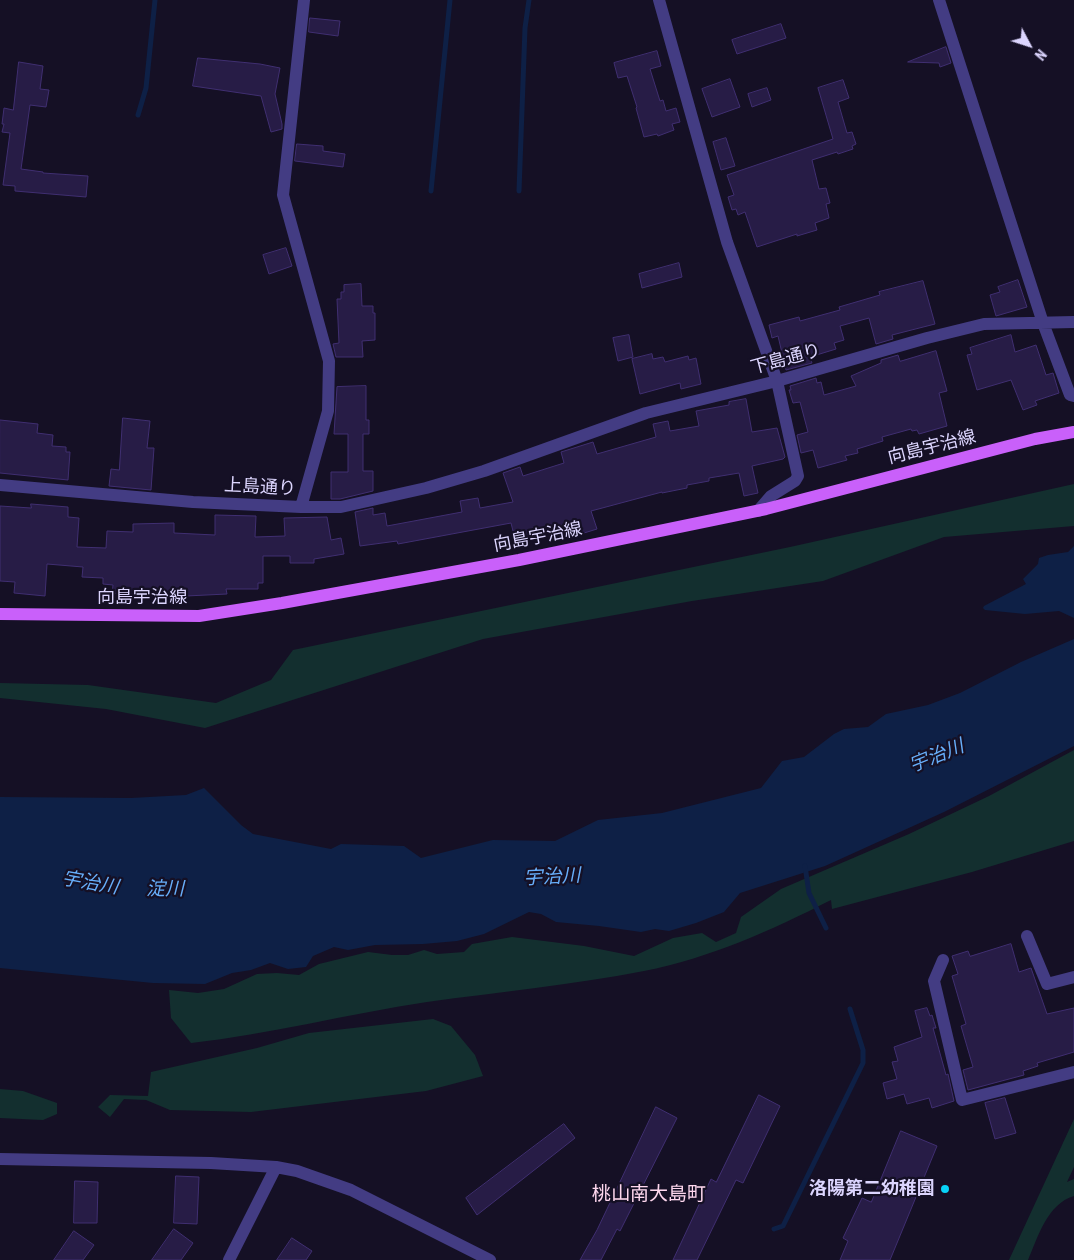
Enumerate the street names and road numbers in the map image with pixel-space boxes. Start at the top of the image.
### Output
street label: 下島通り [748,340,824,380]
street label: 向島宇治線 [886,427,978,469]
street label: 上島通り [223,475,297,501]
street label: 向島宇治線 [492,519,584,557]
street label: 向島宇治線 [97,587,187,609]

